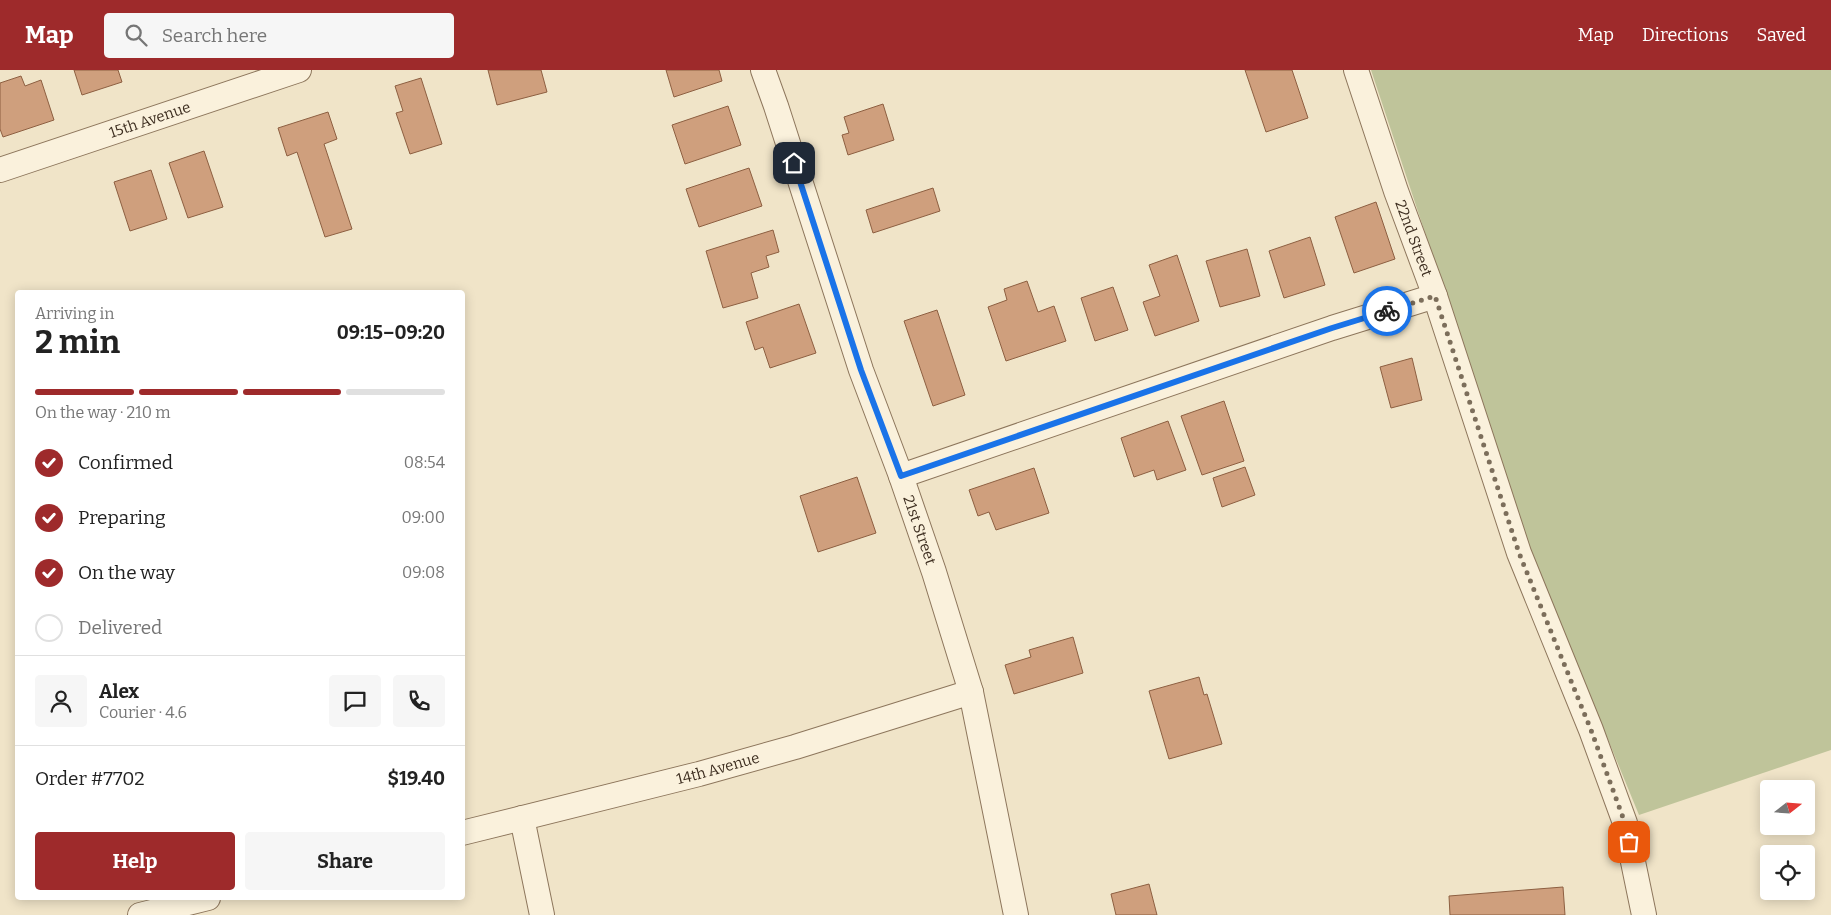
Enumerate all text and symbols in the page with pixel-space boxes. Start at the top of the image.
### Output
search box [104,13,454,58]
text: Map [25,21,74,49]
icon: search [122,21,150,49]
text: Search here [162,24,267,47]
text: Map [1578,24,1614,46]
text: Directions [1642,24,1729,46]
text: Saved [1757,24,1806,46]
street label: 15th Avenue [107,98,193,142]
pin [773,142,815,184]
icon: home [780,149,808,177]
street label: 22nd Street [1391,198,1436,280]
courier [1362,286,1412,336]
icon: bike [1373,297,1401,325]
text: Arriving in [35,304,114,323]
text: 09:15–09:20 [337,321,445,344]
text: 2 min [35,323,120,361]
text: On the way · 210 m [35,403,170,422]
icon: check [35,449,63,477]
text: Confirmed [78,451,173,474]
text: 08:54 [404,453,445,472]
street label: 21st Street [899,493,940,568]
icon: check [35,504,63,532]
text: Preparing [78,506,166,529]
text: 09:00 [401,508,445,527]
icon: check [35,559,63,587]
text: On the way [78,561,175,584]
text: 09:08 [402,563,445,582]
text: Delivered [78,616,162,639]
button: person [35,675,87,727]
button: chat [329,675,381,727]
button: phone [393,675,445,727]
text: Alex [99,680,139,703]
text: Courier · 4.6 [99,703,187,722]
street label: 14th Avenue [675,748,762,788]
text: Order #7702 [35,767,145,790]
text: $19.40 [387,767,445,790]
north arrow [1760,780,1815,835]
map controls [1760,780,1815,900]
pin [1608,821,1650,863]
icon: bag [1615,828,1643,856]
button: Help [35,832,235,890]
button: Share [245,832,445,890]
button: locate [1760,845,1815,900]

